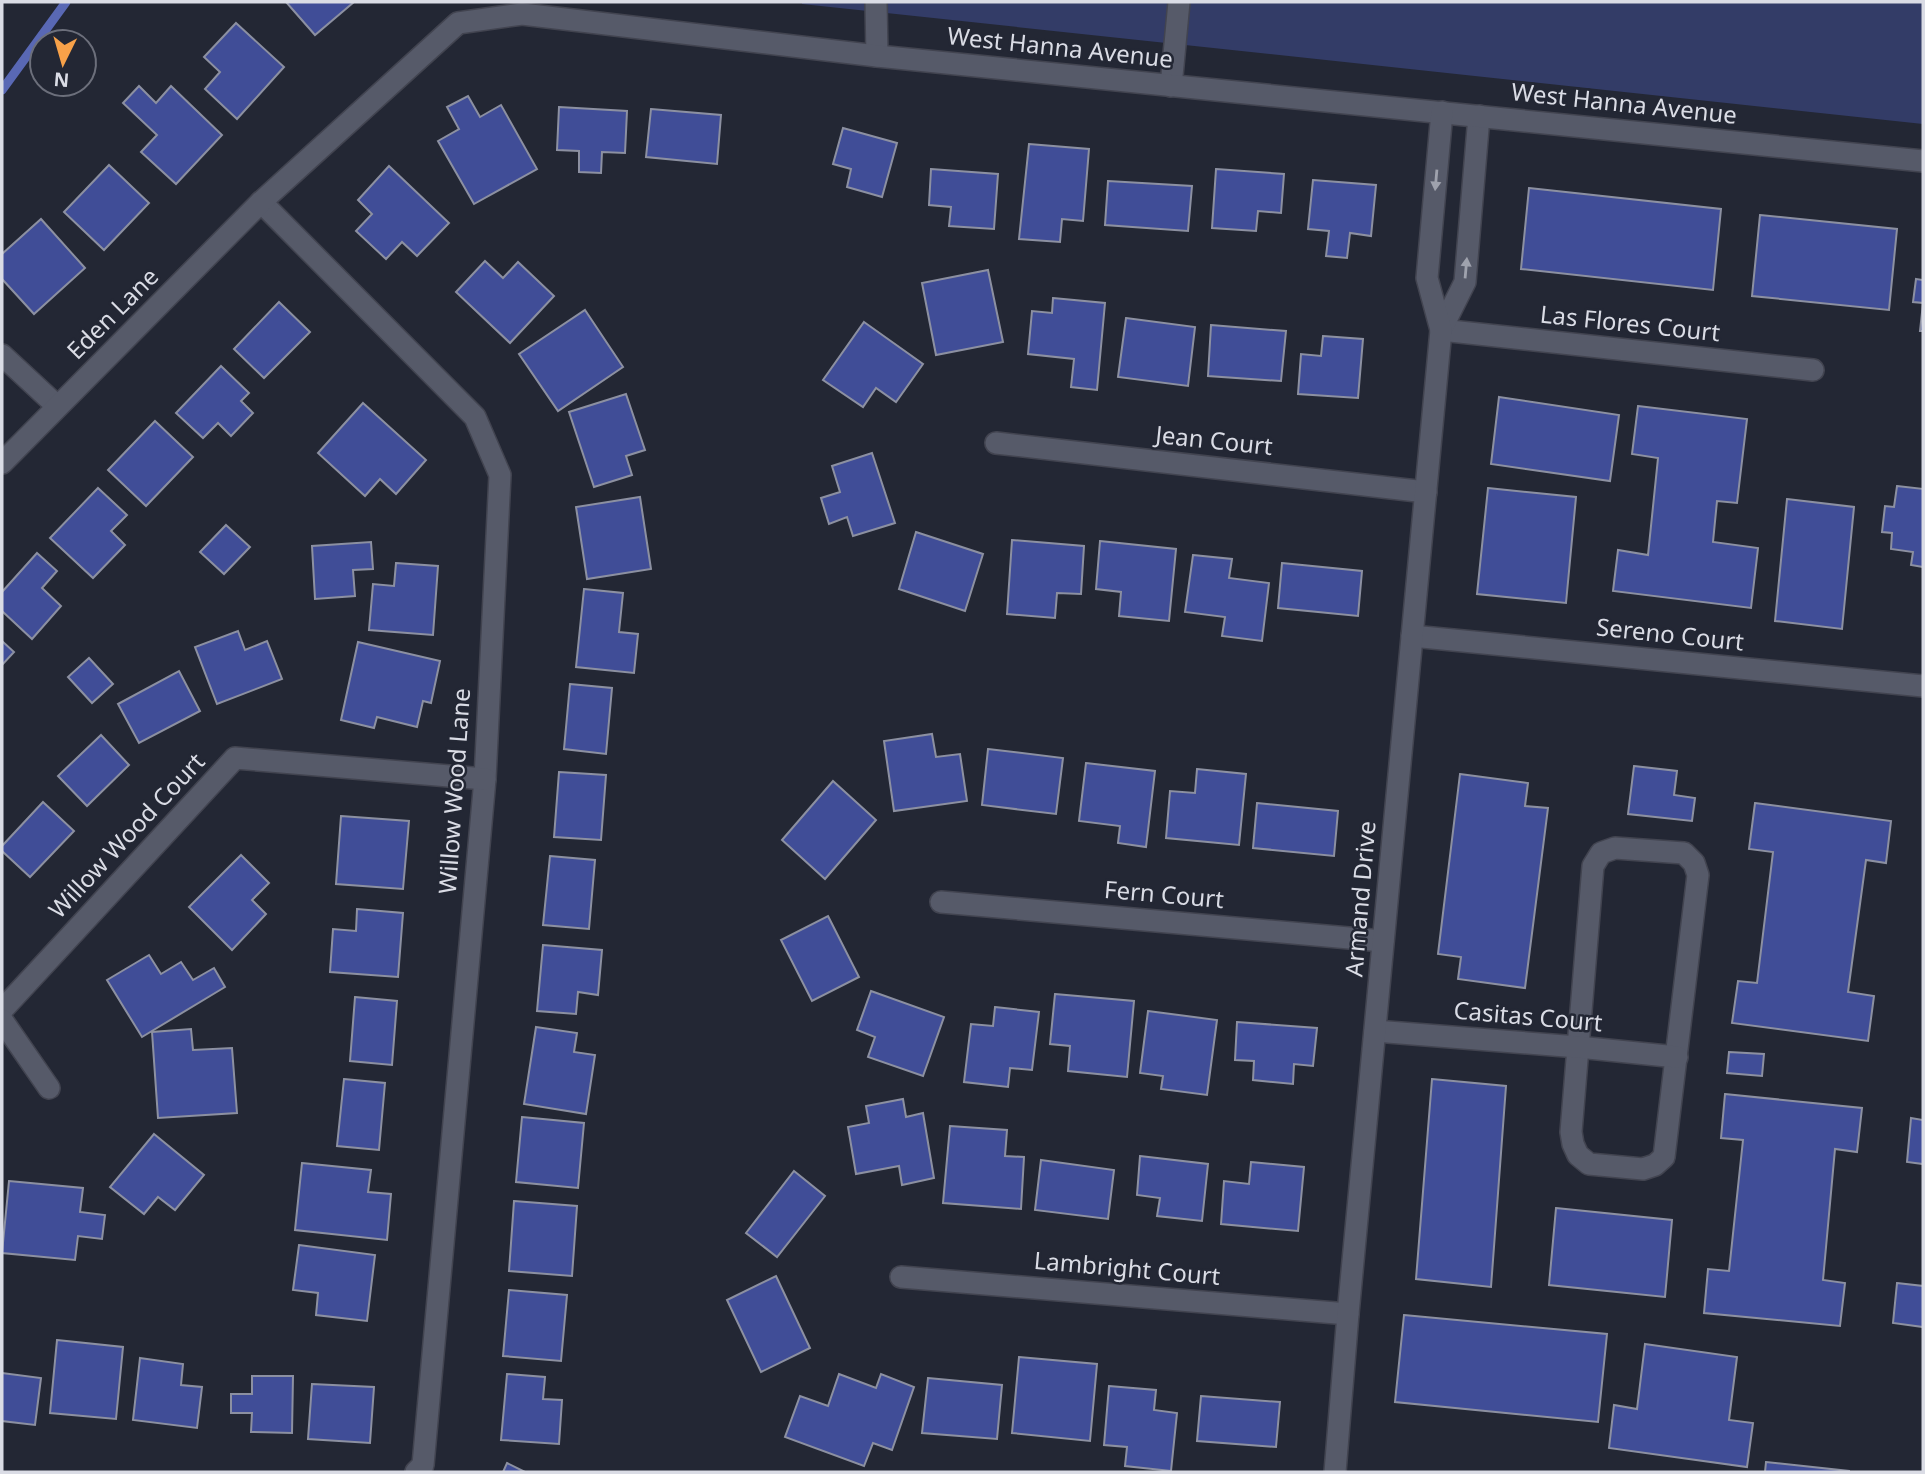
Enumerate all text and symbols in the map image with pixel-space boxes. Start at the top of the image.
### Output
street label: West Hanna Avenue [946,18,1175,75]
north arrow [28,28,98,98]
text: N [53,66,70,94]
street label: West Hanna Avenue [1510,74,1739,131]
one-way arrow [1430,170,1441,192]
one-way arrow [1461,256,1472,278]
street label: Eden Lane [59,260,165,366]
street label: Las Flores Court [1539,297,1722,348]
street label: Jean Court [1152,417,1275,462]
street label: Sereno Court [1595,609,1746,658]
street label: Willow Wood Lane [430,687,477,895]
street label: Willow Wood Court [41,745,212,925]
street label: Armand Drive [1336,820,1383,978]
street label: Fern Court [1103,872,1226,915]
street label: Casitas Court [1452,993,1604,1038]
street label: Lambright Court [1033,1243,1222,1292]

